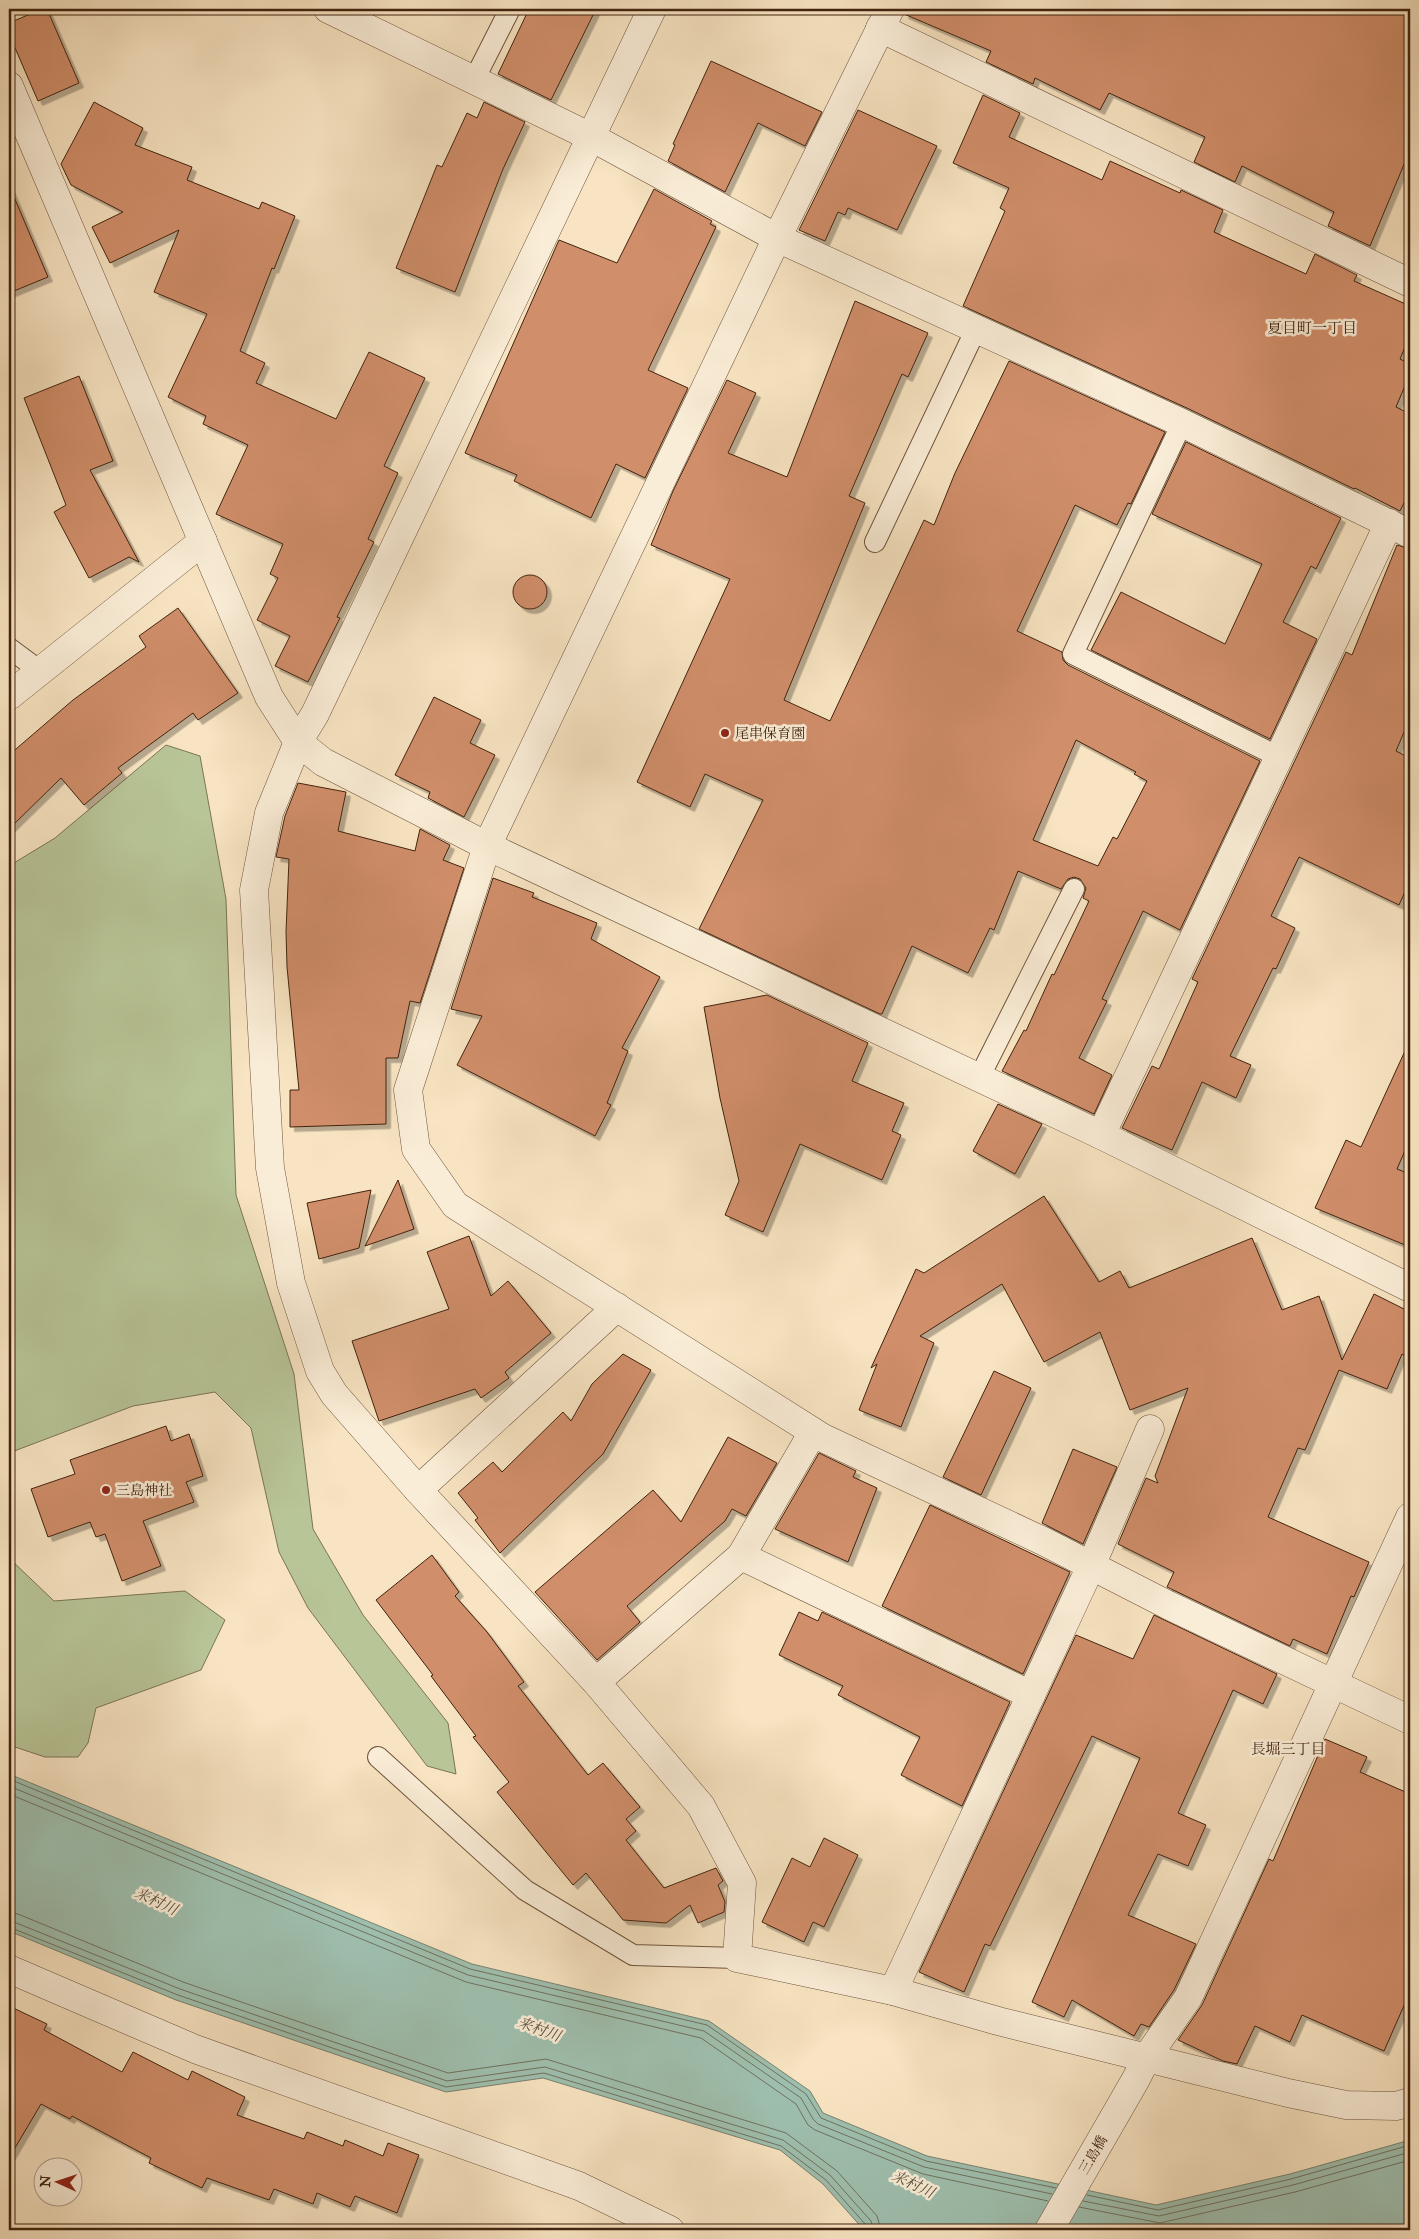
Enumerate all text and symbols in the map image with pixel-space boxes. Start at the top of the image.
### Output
district label: 夏目町一丁目 [1267,319,1357,337]
place label: 尾串保育園 [735,725,805,742]
marker: 尾串保育園 [719,727,731,739]
place label: 三島神社 [116,1482,172,1499]
marker: 三島神社 [100,1484,112,1496]
district label: 長堀三丁目 [1250,1740,1326,1758]
water label: 来村川 [132,1883,182,1920]
water label: 来村川 [515,2013,565,2046]
street label: 三島橋 [1075,2133,1111,2177]
north arrow [32,2156,82,2206]
water label: 来村川 [889,2166,939,2203]
text: N [37,2175,54,2188]

